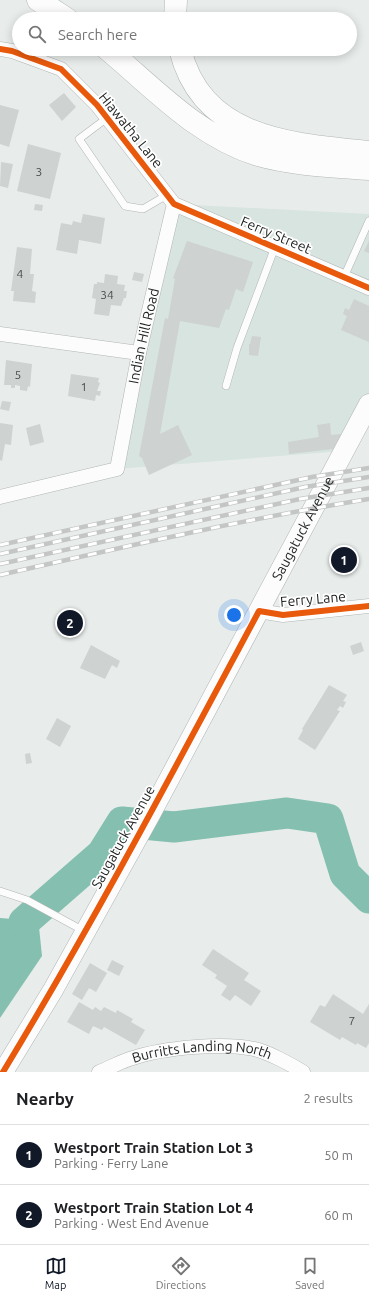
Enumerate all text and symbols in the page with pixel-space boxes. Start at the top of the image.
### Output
search box [12,12,357,56]
icon: search [26,23,48,45]
text: Search here [58,26,137,43]
street label: Hiawatha Lane [96,89,166,171]
house number: 3 [36,165,42,178]
street label: Ferry Street [238,213,314,257]
house number: 4 [17,267,24,280]
street label: Indian Hill Road [125,286,162,385]
house number: 34 [100,288,114,301]
house number: 5 [15,368,21,381]
house number: 1 [81,380,87,393]
street label: Saugatuck Avenue [269,474,337,583]
pin: 1 [331,545,357,575]
street label: Ferry Lane [279,588,347,610]
your location [224,605,244,625]
pin: 2 [57,608,83,638]
street label: Saugatuck Avenue [88,783,158,891]
house number: 7 [349,1014,355,1027]
street label: Burritts Landing North [130,1038,275,1066]
text: Nearby [16,1089,74,1108]
text: 2 results [303,1091,353,1105]
text: Westport Train Station Lot 3 [54,1139,254,1156]
text: 1 [25,1148,33,1162]
text: 50 m [324,1148,353,1162]
text: Parking · Ferry Lane [54,1156,168,1170]
text: Westport Train Station Lot 4 [54,1199,254,1216]
text: 2 [25,1208,33,1222]
text: 60 m [324,1208,353,1222]
text: Parking · West End Avenue [54,1216,209,1230]
tab: Map [45,1255,67,1291]
tab: Directions [156,1255,206,1291]
tab: Saved [295,1255,324,1291]

